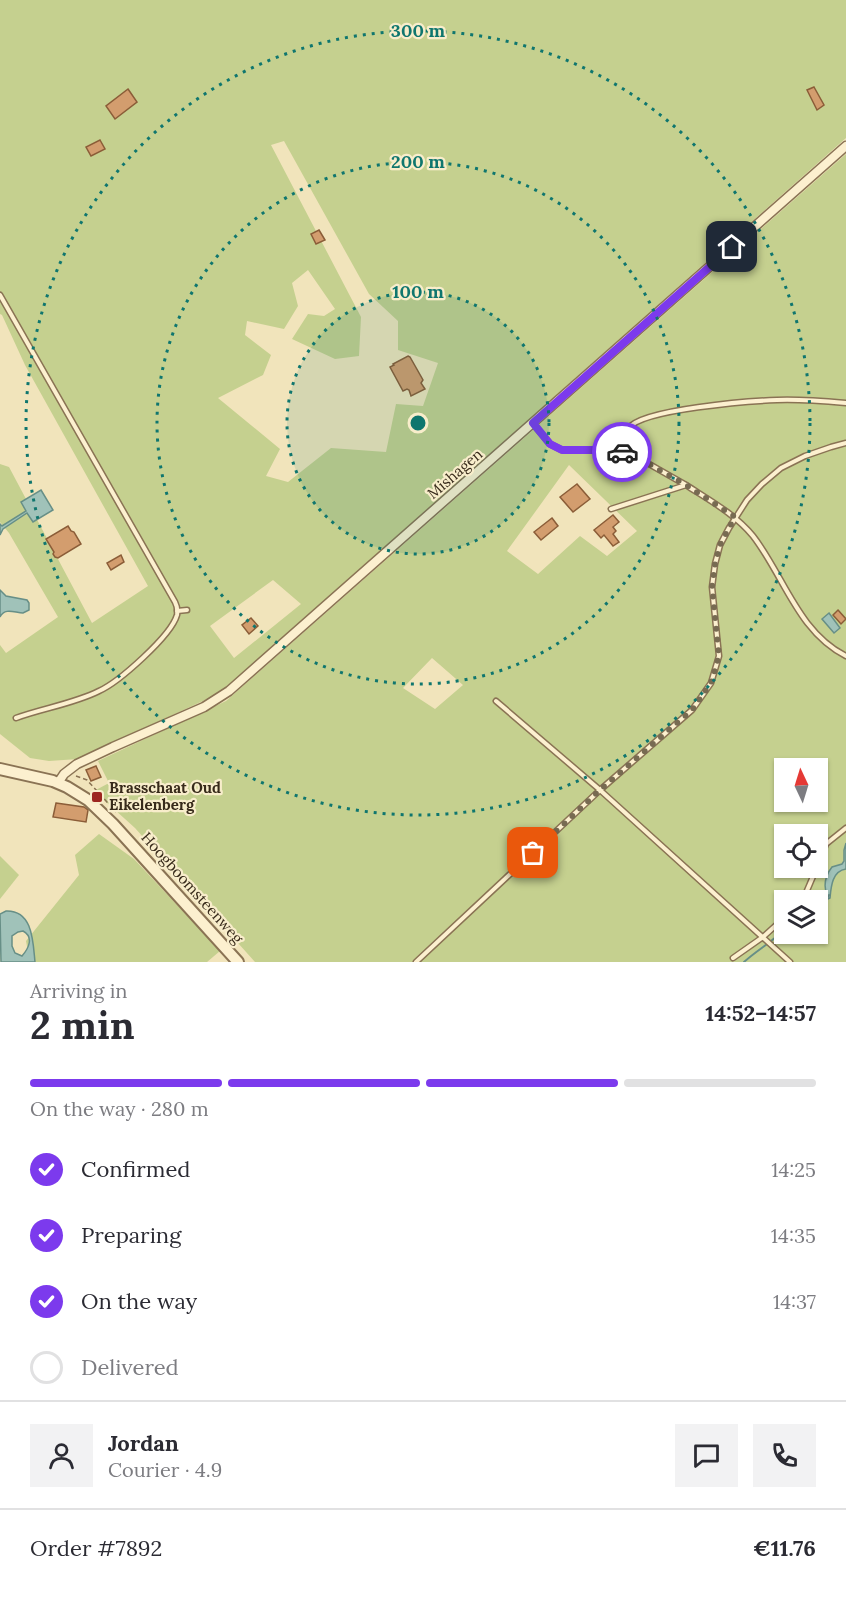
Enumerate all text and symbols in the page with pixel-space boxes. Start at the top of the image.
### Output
text: 300 m [391,19,446,42]
text: 200 m [391,150,445,173]
pin [706,221,757,272]
icon: home [715,230,748,263]
text: 100 m [392,280,444,303]
centre of rings [408,413,428,433]
courier [592,422,652,482]
icon: car [606,436,639,469]
street label: Mishagen [423,444,486,503]
north arrow [774,758,828,812]
map controls [774,758,828,944]
place label: Brasschaat Oud Eikelenberg [109,778,221,814]
marker: Brasschaat Oud Eikelenberg [90,790,104,804]
button: locate [774,824,828,878]
pin [507,827,558,878]
street label: Hoogboomsteenweg [137,828,248,948]
icon: bag [516,836,549,869]
button: layers [774,890,828,944]
text: Arriving in [30,978,127,1003]
text: 14:52–14:57 [705,999,816,1027]
text: 2 min [30,1000,135,1050]
text: On the way · 280 m [30,1096,209,1121]
icon: check [30,1153,63,1186]
text: Confirmed [81,1155,190,1183]
text: 14:25 [771,1157,816,1182]
icon: check [30,1219,63,1252]
text: Preparing [81,1221,181,1249]
text: 14:35 [771,1223,816,1248]
icon: check [30,1285,63,1318]
text: On the way [81,1287,197,1315]
text: 14:37 [773,1289,816,1314]
text: Delivered [81,1353,179,1381]
button: person [30,1424,93,1487]
button: chat [675,1424,738,1487]
button: phone [753,1424,816,1487]
text: Jordan [108,1429,179,1457]
text: Courier · 4.9 [108,1457,222,1482]
text: Order #7892 [30,1534,162,1562]
text: €11.76 [753,1534,816,1562]

